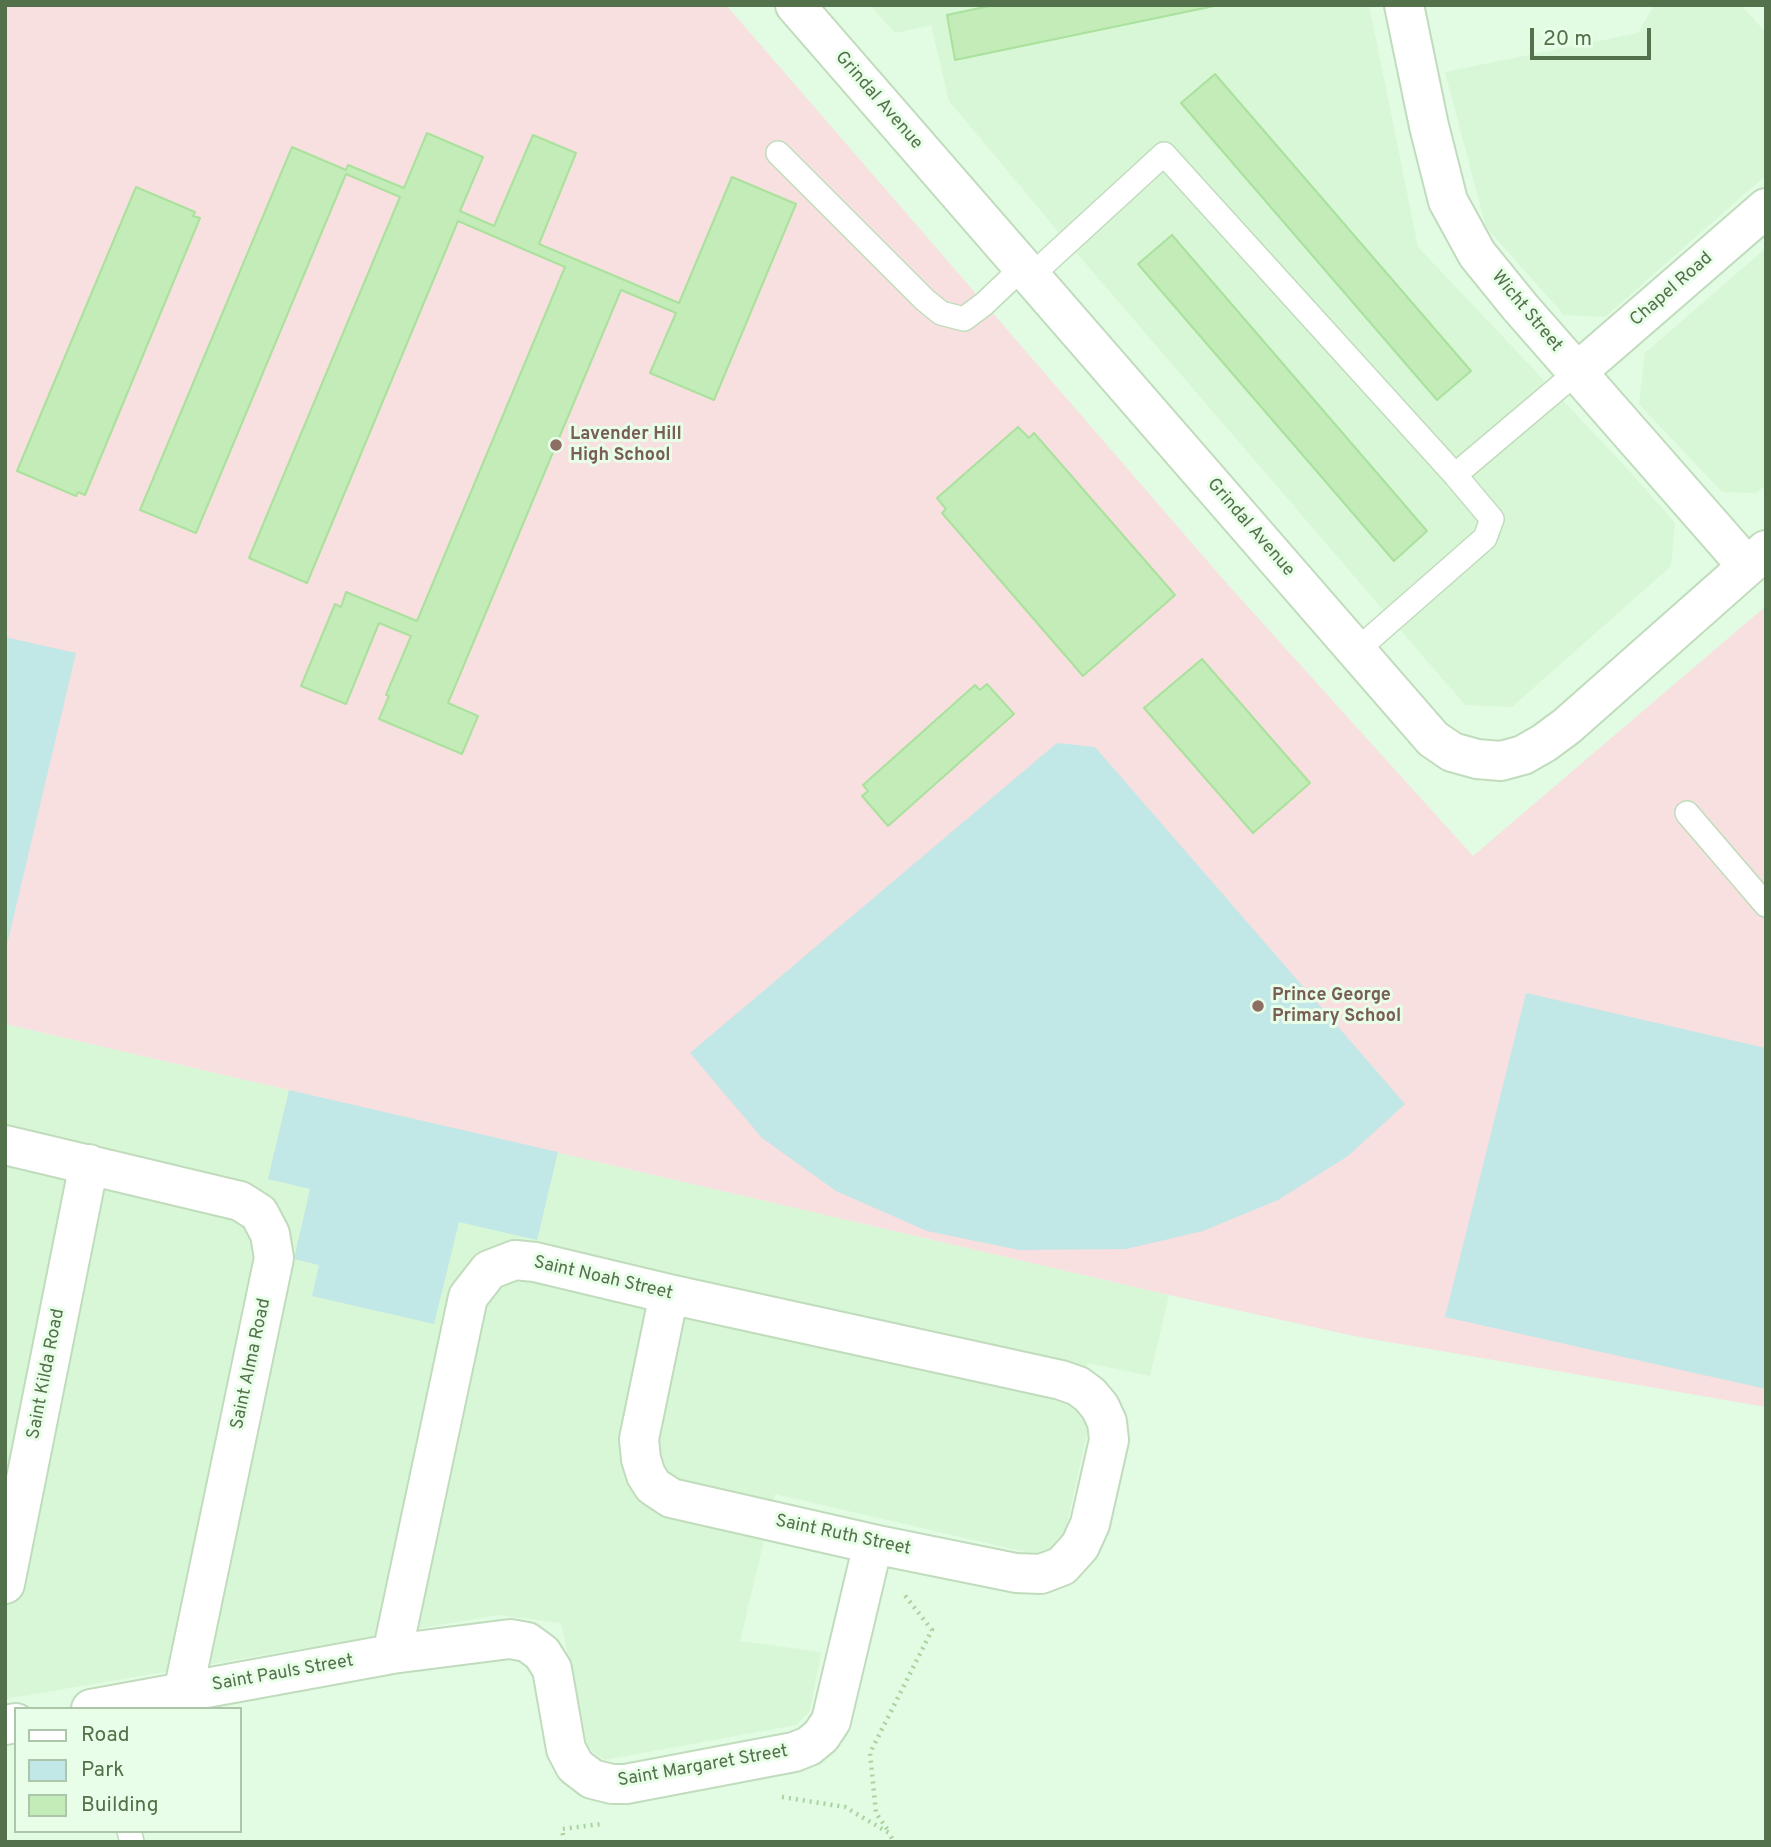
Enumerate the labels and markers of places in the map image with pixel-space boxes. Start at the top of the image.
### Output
place label: Lavender Hill High School [570,424,682,466]
marker: Lavender Hill High School [548,437,564,453]
place label: Prince George Primary School [1272,985,1401,1028]
marker: Prince George Primary School [1250,998,1266,1014]

